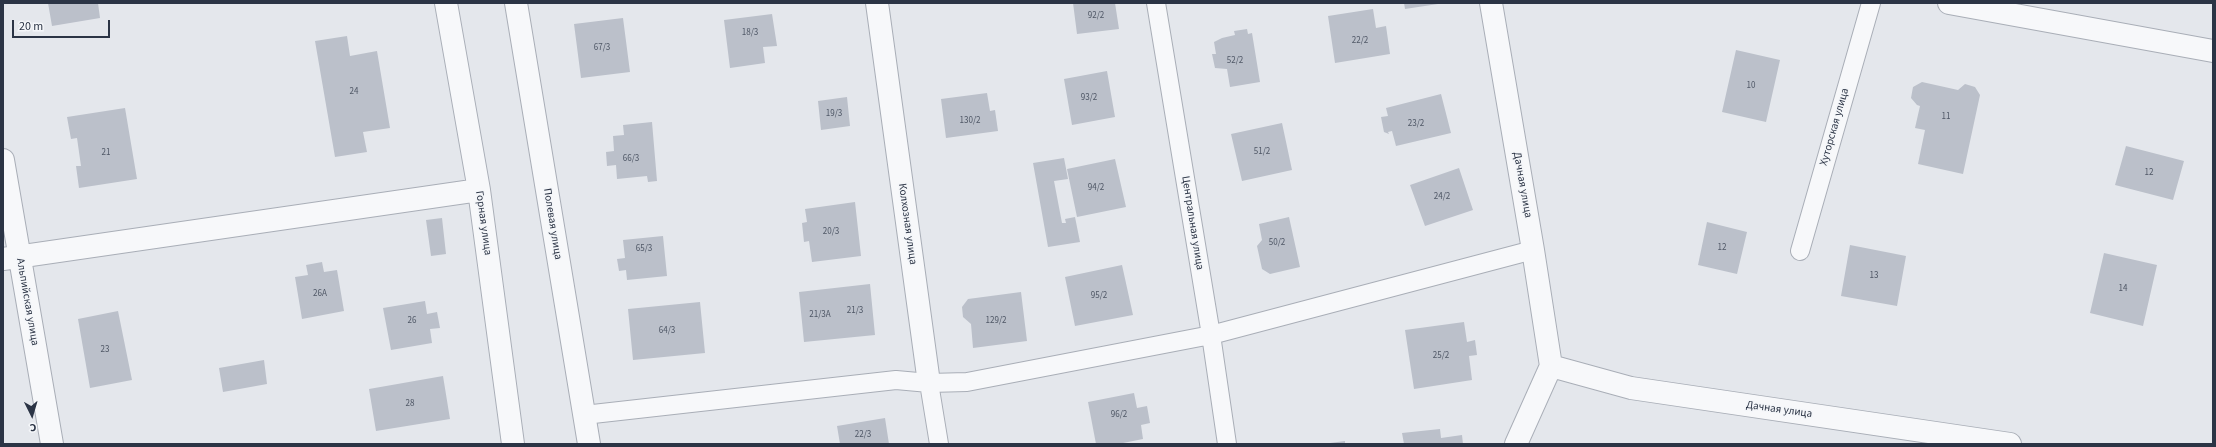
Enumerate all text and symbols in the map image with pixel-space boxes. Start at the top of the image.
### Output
house number: 92/2 [1088,11,1104,21]
scale bar [14,12,112,38]
text: 20 m [19,18,43,35]
house number: 18/3 [742,28,758,38]
house number: 22/2 [1352,36,1368,46]
house number: 67/3 [594,43,610,53]
house number: 52/2 [1227,56,1243,66]
house number: 10 [1747,81,1755,91]
house number: 24 [350,87,358,97]
street label: Хуторская улица [1818,87,1852,167]
house number: 93/2 [1081,93,1097,103]
house number: 19/3 [826,109,842,119]
house number: 11 [1942,112,1950,122]
house number: 130/2 [959,116,981,126]
house number: 23/2 [1408,119,1424,129]
house number: 51/2 [1254,147,1270,157]
house number: 21 [102,148,110,158]
street label: Дачная улица [1510,151,1534,219]
house number: 66/3 [623,154,639,164]
house number: 12 [2145,168,2153,178]
street label: Центральная улица [1178,175,1206,271]
street label: Колхозная улица [895,182,919,266]
house number: 94/2 [1088,183,1104,193]
street label: Полевая улица [540,187,564,261]
street label: Горная улица [472,190,494,256]
house number: 24/2 [1434,192,1450,202]
house number: 20/3 [823,227,839,237]
house number: 50/2 [1269,238,1285,248]
house number: 12 [1718,243,1726,253]
house number: 65/3 [636,244,652,254]
street label: Альпийская улица [13,257,41,347]
house number: 13 [1870,271,1878,281]
house number: 14 [2119,284,2127,294]
house number: 26А [313,289,327,299]
house number: 95/2 [1091,291,1107,301]
house number: 21/3 [847,306,863,316]
house number: 21/3А [809,310,831,320]
house number: 26 [408,316,416,326]
house number: 129/2 [985,316,1007,326]
house number: 64/3 [659,326,675,336]
house number: 23 [101,345,109,355]
house number: 25/2 [1433,351,1449,361]
north arrow [12,395,52,435]
house number: 28 [406,399,414,409]
street label: Дачная улица [1745,399,1813,421]
house number: 96/2 [1111,410,1127,420]
text: С [29,420,37,435]
house number: 22/3 [855,430,871,440]

